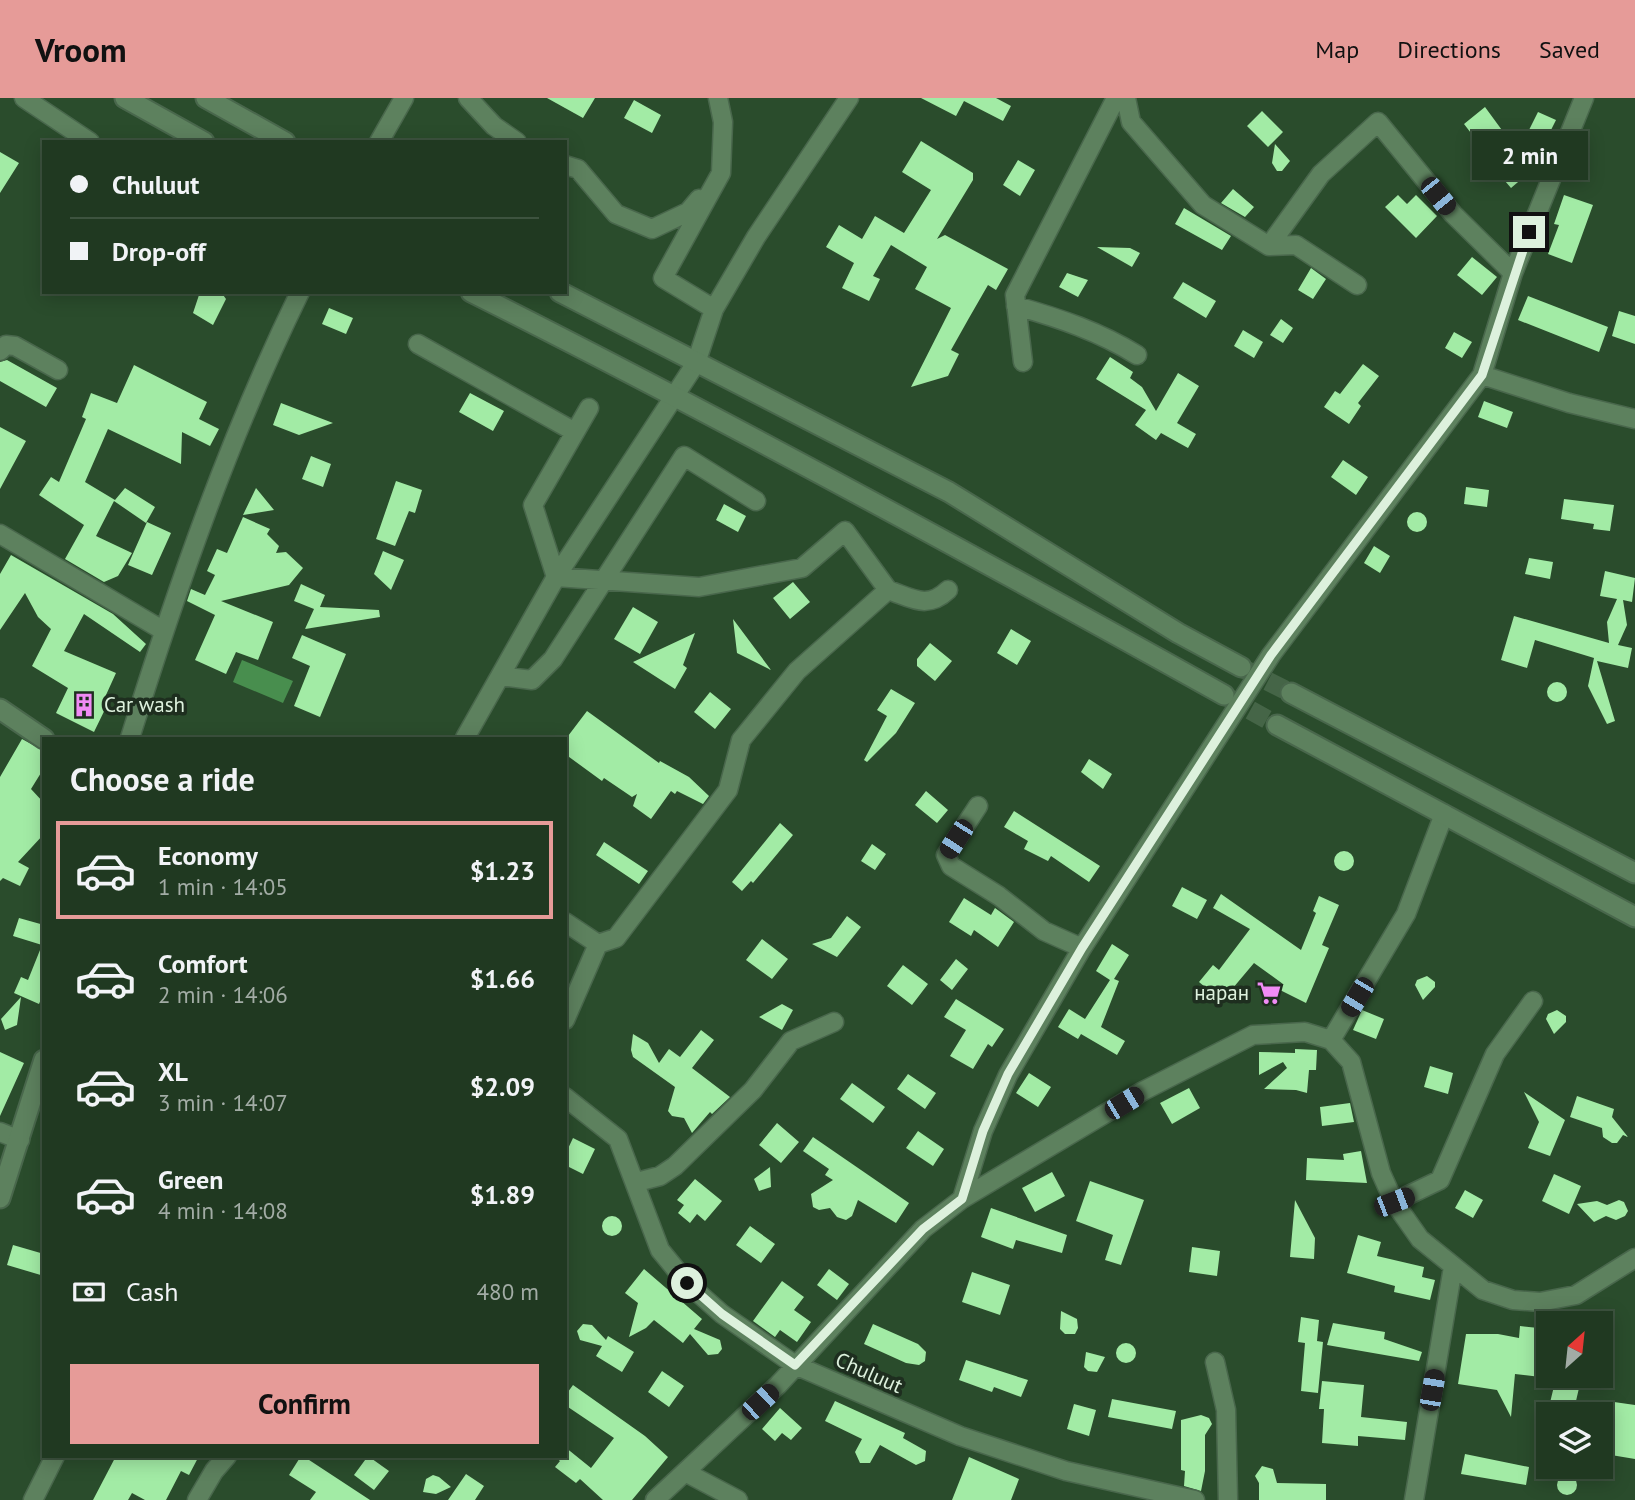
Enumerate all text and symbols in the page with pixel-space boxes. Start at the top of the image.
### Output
text: Vroom [35,28,127,71]
text: Map [1315,34,1359,65]
text: Directions [1397,34,1501,65]
text: Saved [1539,34,1600,65]
callout: 2 min [1471,130,1587,180]
text: 2 min [1502,141,1558,170]
text: Chuluut [112,168,199,201]
car [1417,173,1460,219]
route end [1513,216,1545,248]
text: Drop-off [112,235,206,268]
building icon: Car wash [70,691,98,719]
place label: Car wash [104,691,185,718]
text: Choose a ride [70,758,255,800]
car [936,816,977,862]
icon: car [74,839,137,902]
text: Economy [158,839,258,872]
text: $1.23 [470,854,535,887]
text: 1 min · 14:05 [158,872,288,901]
icon: car [74,947,137,1010]
text: Comfort [158,947,248,980]
text: $1.66 [470,962,535,995]
car [1338,974,1377,1020]
place label: наран [1194,979,1249,1006]
supermarket icon: наран [1255,979,1283,1007]
text: 2 min · 14:06 [158,980,288,1009]
icon: car [74,1055,137,1118]
text: XL [158,1055,188,1088]
text: $2.09 [470,1070,535,1103]
car [1101,1083,1148,1123]
text: 3 min · 14:07 [158,1088,288,1117]
icon: car [74,1163,137,1226]
text: Green [158,1163,223,1196]
text: $1.89 [470,1178,535,1211]
car [1371,1185,1418,1219]
text: 4 min · 14:08 [158,1196,288,1225]
route start [671,1267,703,1299]
icon: cash [70,1273,108,1311]
text: Cash [126,1275,178,1308]
text: 480 m [477,1277,539,1306]
north arrow [1536,1311,1614,1388]
map controls [1536,1311,1613,1479]
street label: Chuluut [831,1346,907,1399]
button: Confirm [70,1364,539,1444]
car [1419,1367,1446,1413]
car [738,1380,783,1424]
button: layers [1536,1402,1613,1479]

